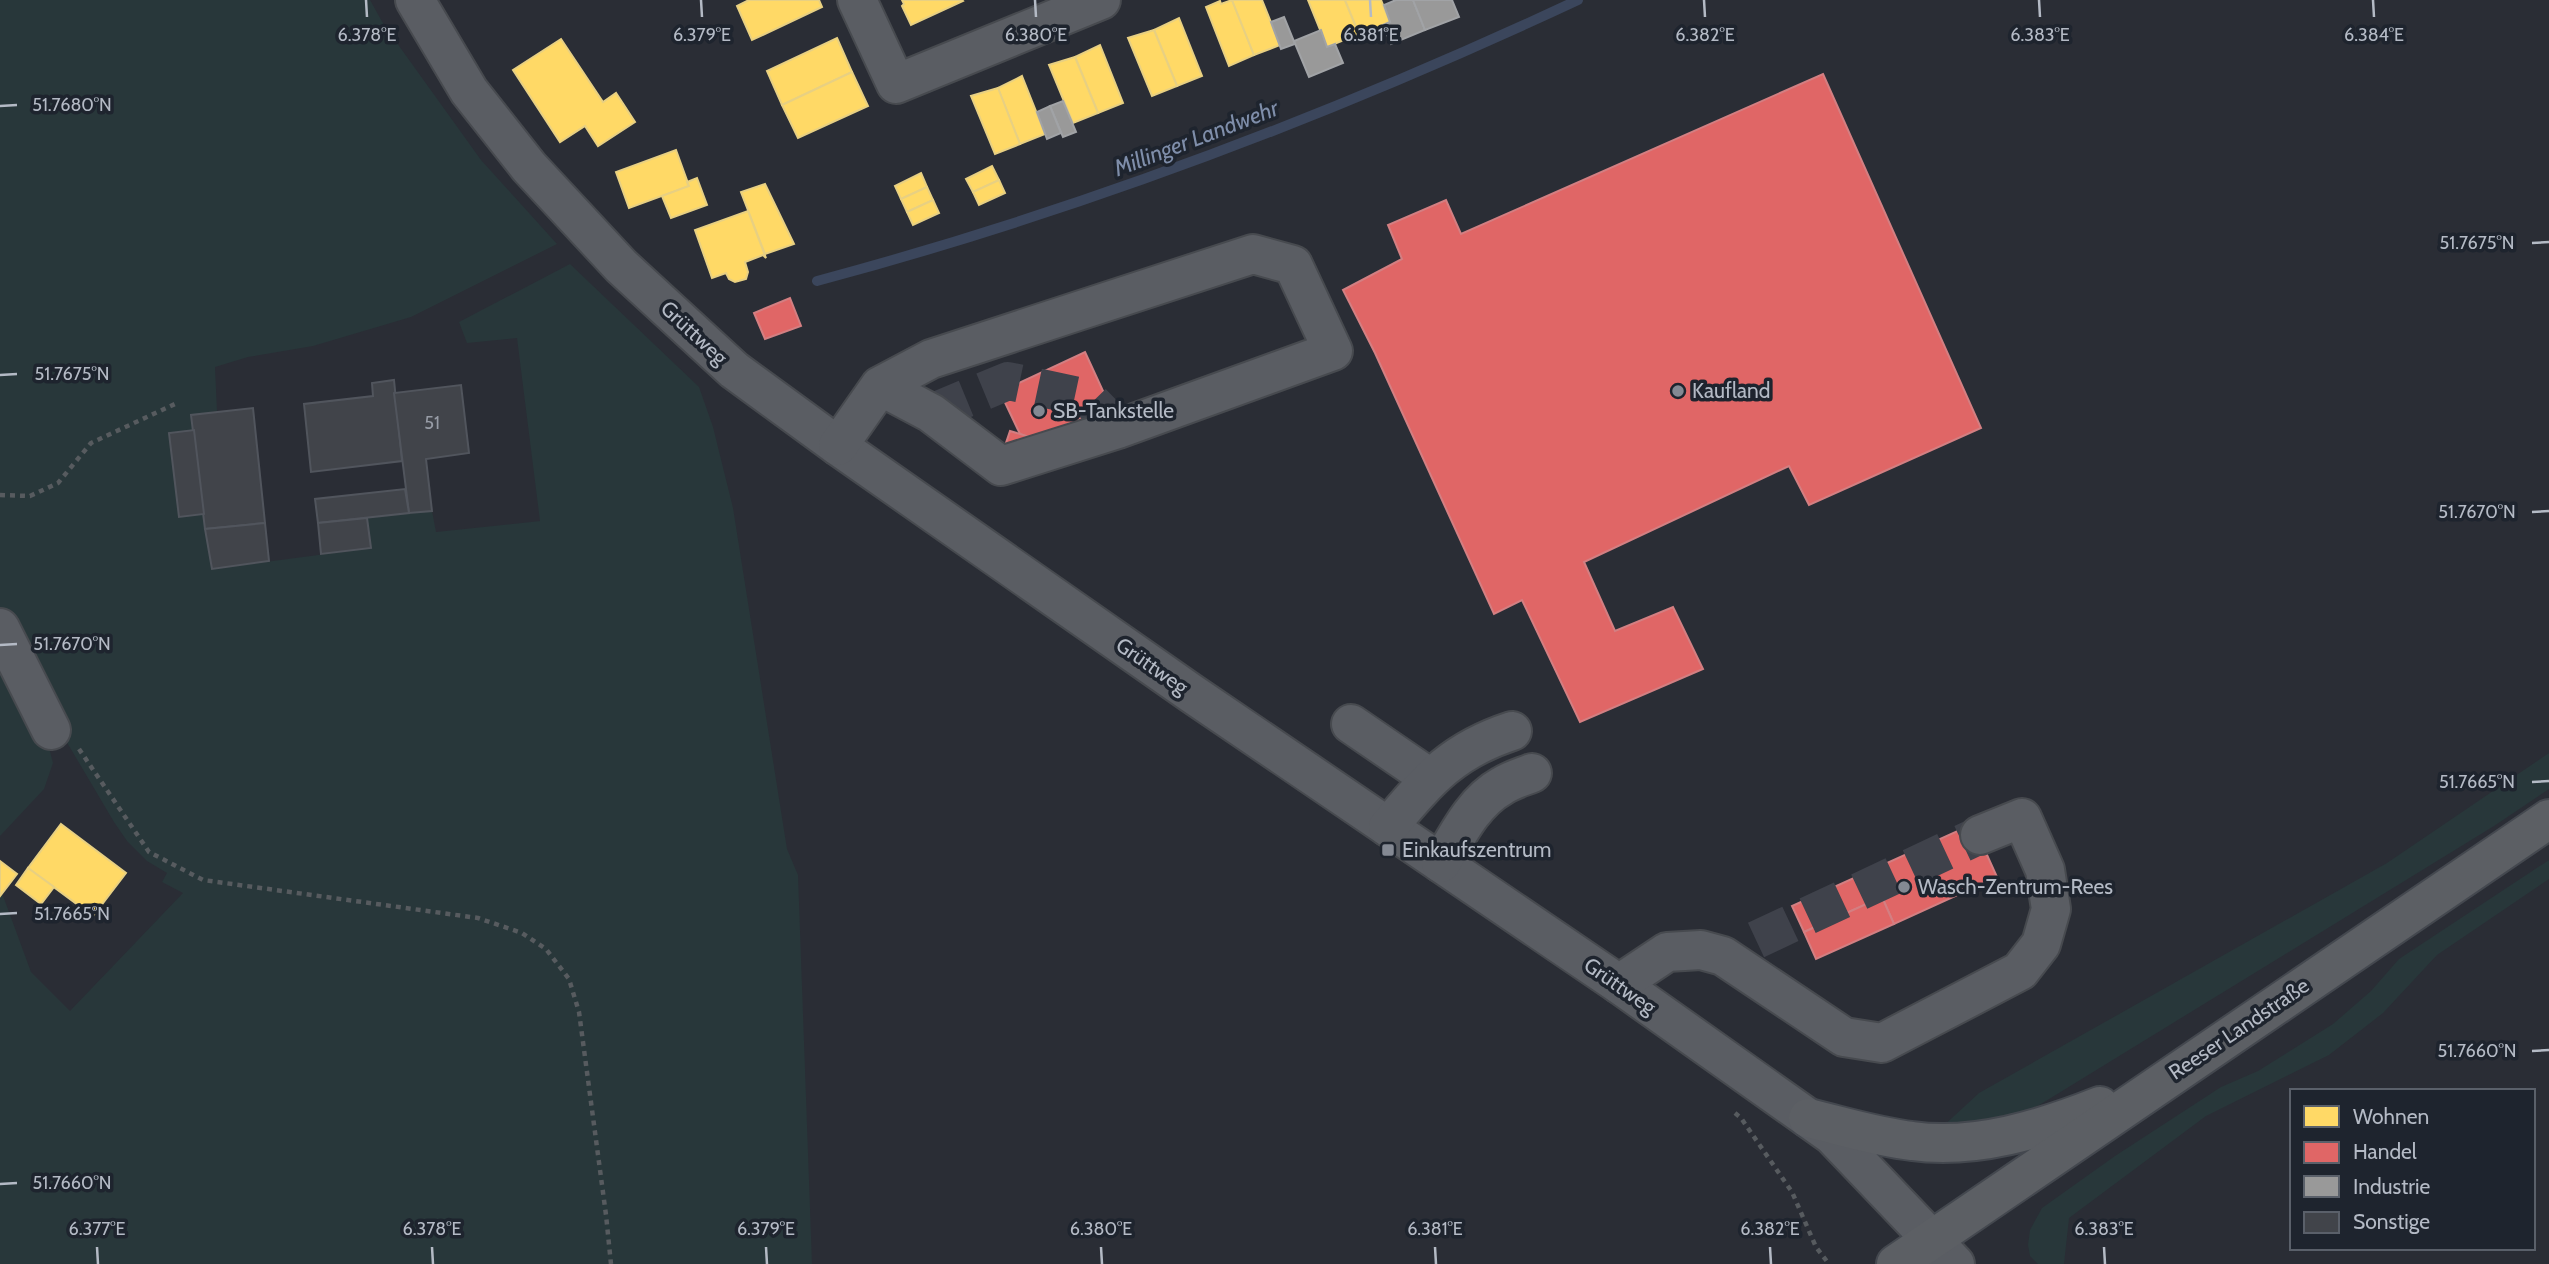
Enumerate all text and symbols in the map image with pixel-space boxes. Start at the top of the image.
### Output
text: 6.378°E [338,24,396,46]
text: 6.379°E [673,24,731,46]
text: 6.380°E [1005,24,1067,46]
text: 6.381°E [1343,24,1399,46]
text: 6.382°E [1675,24,1735,46]
text: 6.383°E [2010,24,2070,46]
text: 6.384°E [2344,24,2404,46]
water label: Millinger Landwehr [1109,93,1283,183]
text: 51.7680°N [32,94,112,116]
text: 51.7675°N [2440,232,2514,254]
street label: Grüttweg [656,295,733,370]
text: 51.7675°N [35,363,109,385]
place label: Kaufland [1692,378,1770,403]
marker: Kaufland [1670,383,1686,399]
place label: SB-Tankstelle [1053,398,1174,423]
marker: SB-Tankstelle [1031,403,1047,419]
house number: 51 [424,412,440,434]
text: 51.7670°N [2438,501,2516,523]
street label: Grüttweg [1111,632,1194,700]
text: 51.7670°N [33,633,111,655]
text: 51.7665°N [2439,771,2515,793]
place label: Einkaufszentrum [1402,837,1551,862]
marker: Einkaufszentrum [1380,842,1396,858]
place label: Wasch-Zentrum-Rees [1918,874,2113,899]
marker: Wasch-Zentrum-Rees [1896,879,1912,895]
text: 51.7665°N [34,903,110,925]
street label: Grüttweg [1579,952,1662,1020]
street label: Reeser Landstraße [2164,972,2314,1085]
text: 51.7660°N [2438,1040,2516,1062]
legend [2290,1089,2535,1250]
text: Wohnen [2353,1104,2429,1129]
text: Handel [2353,1139,2417,1164]
text: 51.7660°N [33,1172,111,1194]
text: Industrie [2353,1174,2430,1199]
text: Sonstige [2353,1209,2430,1234]
text: 6.377°E [68,1218,126,1240]
text: 6.378°E [403,1218,461,1240]
text: 6.379°E [737,1218,795,1240]
text: 6.380°E [1070,1218,1132,1240]
text: 6.381°E [1407,1218,1463,1240]
text: 6.382°E [1740,1218,1800,1240]
text: 6.383°E [2074,1218,2134,1240]

